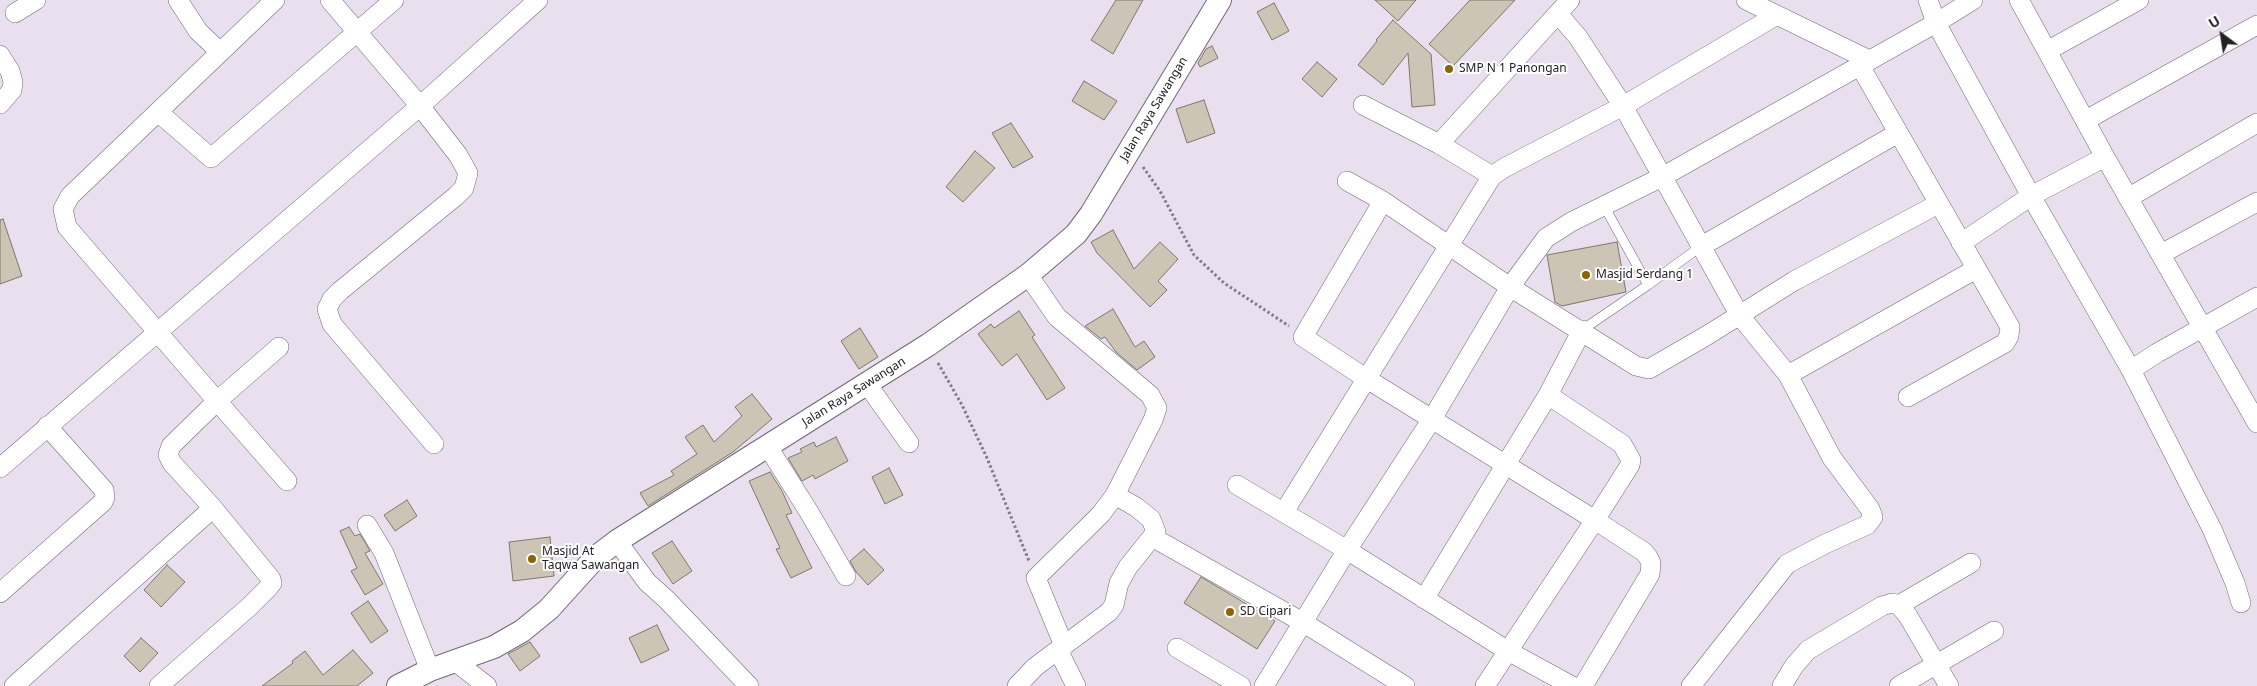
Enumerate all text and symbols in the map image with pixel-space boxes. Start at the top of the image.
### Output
north arrow [2197,10,2247,60]
text: U [2205,11,2223,33]
street label: Jalan Raya Sawangan [1117,54,1191,164]
place label: SMP N 1 Panongan [1459,62,1567,76]
marker: SMP N 1 Panongan [1443,63,1455,75]
place label: Masjid Serdang 1 [1596,268,1693,282]
marker: Masjid Serdang 1 [1580,269,1592,281]
street label: Jalan Raya Sawangan [800,354,908,430]
place label: Masjid At Taqwa Sawangan [542,545,640,573]
marker: Masjid At Taqwa Sawangan [526,553,538,565]
place label: SD Cipari [1240,605,1291,619]
marker: SD Cipari [1224,606,1236,618]

